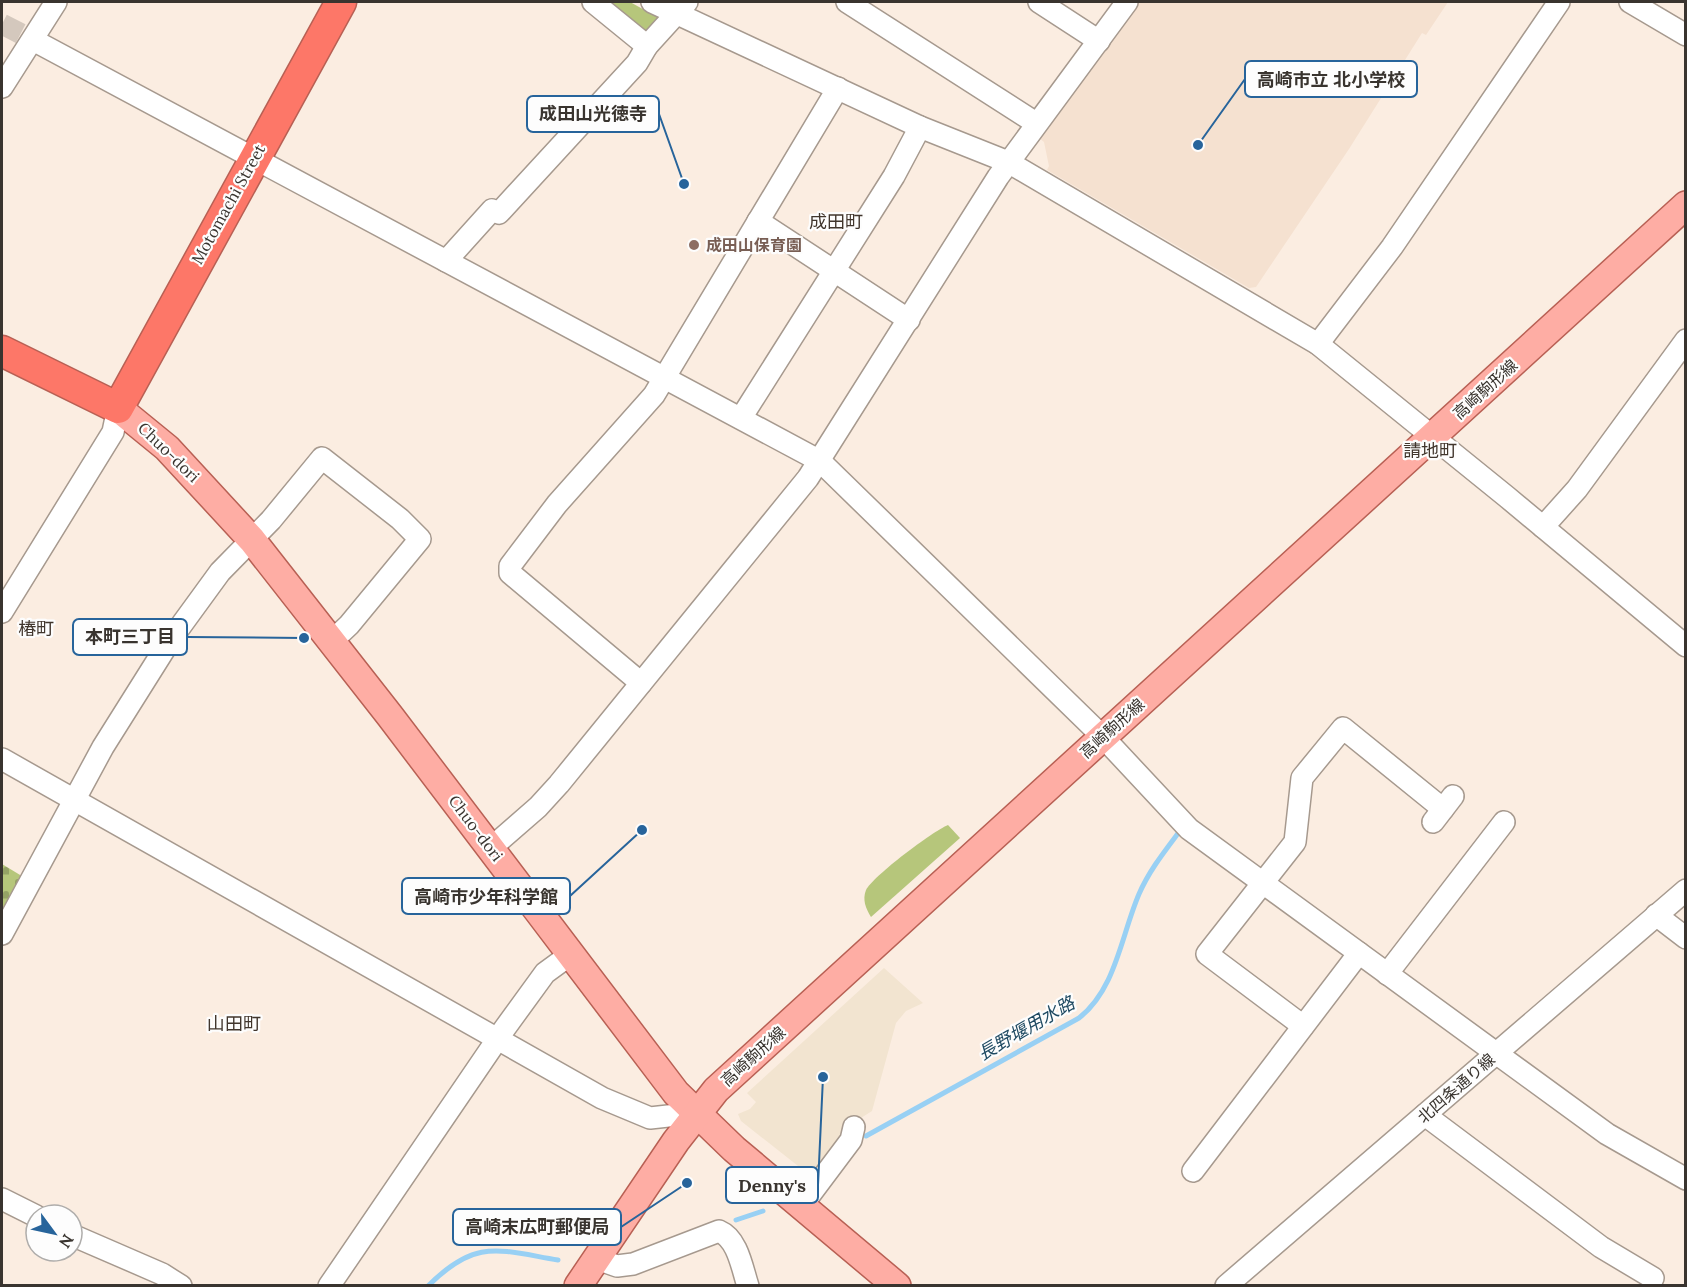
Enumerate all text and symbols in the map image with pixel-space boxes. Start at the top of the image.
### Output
callout: 高崎市立 北小学校 [1245,61,1417,97]
text: 高崎市立 北小学校 [1257,68,1405,91]
callout: 成田山光徳寺 [527,96,659,132]
text: 成田山光徳寺 [539,102,647,125]
street label: Motomachi Street [187,140,270,268]
district label: 成田町 [809,210,863,233]
place label: 成田山保育園 [706,235,802,255]
marker: 成田山保育園 [687,238,701,252]
street label: 高崎駒形線 [1449,355,1521,423]
street label: Chuo-dori [134,418,204,486]
district label: 請地町 [1403,439,1457,462]
district label: 椿町 [18,617,54,640]
callout: 本町三丁目 [73,619,187,655]
text: 本町三丁目 [85,625,175,648]
street label: 高崎駒形線 [1076,694,1148,762]
street label: Chuo-dori [445,791,507,865]
callout: 高崎市少年科学館 [402,878,570,914]
text: 高崎市少年科学館 [414,885,558,908]
water label: 長野堰用水路 [973,990,1080,1065]
district label: 山田町 [207,1012,261,1035]
street label: 高崎駒形線 [717,1022,789,1090]
street label: 北四条通り線 [1413,1049,1499,1127]
callout: Denny's [726,1167,818,1203]
text: Denny's [738,1174,806,1197]
north arrow [24,1203,84,1263]
callout: 高崎末広町郵便局 [453,1209,621,1245]
text: 高崎末広町郵便局 [465,1215,609,1238]
text: N [55,1231,78,1252]

